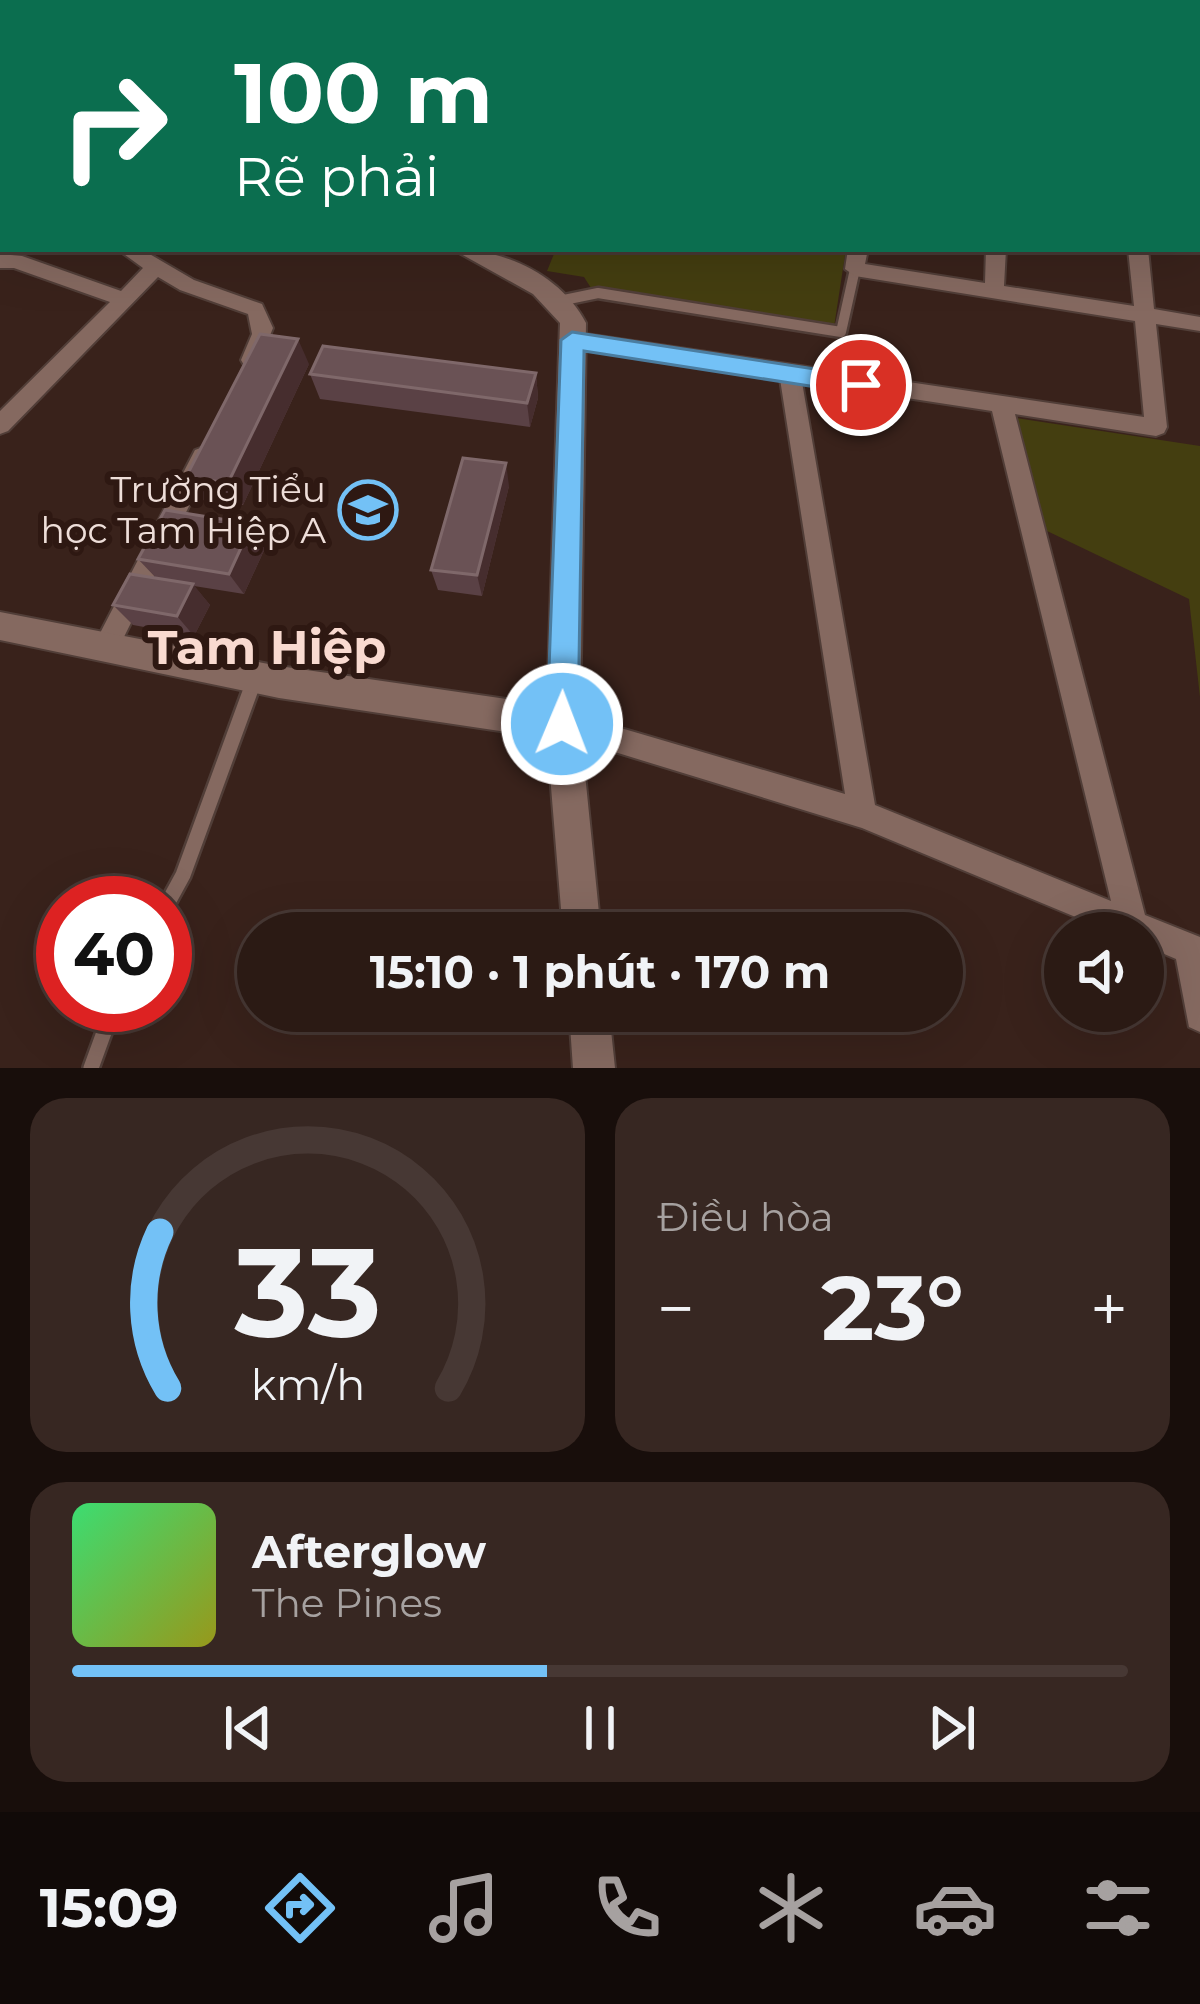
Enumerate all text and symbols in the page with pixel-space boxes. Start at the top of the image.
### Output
text: 100 m [234,42,493,144]
icon: right [36,48,192,204]
text: Rẽ phải [234,144,439,210]
pin [810,334,912,436]
icon: arrive [828,352,894,418]
place label: Trường Tiểu học Tam Hiệp A [41,467,326,552]
school or university icon: Trường Tiểu học Tam Hiệp A [337,479,399,541]
district label: Tam Hiệp [148,618,386,676]
position arrow [499,661,625,787]
speed limit sign: 40 [36,876,192,1032]
map controls [1044,912,1164,1032]
button: sound [1044,912,1164,1032]
text: 15:10 · 1 phút · 170 m [370,944,830,999]
text: Điều hòa [657,1193,834,1241]
text: 33 [233,1216,381,1368]
text: 23° [821,1253,964,1363]
text: − [657,1268,695,1349]
text: + [1090,1268,1128,1349]
text: km/h [250,1358,365,1411]
text: Afterglow [252,1524,486,1579]
text: The Pines [252,1579,442,1627]
icon: previous [215,1695,281,1761]
icon: pause [567,1695,633,1761]
icon: next [919,1695,985,1761]
icon: directions [258,1866,342,1950]
icon: music [422,1866,506,1950]
icon: phone [585,1866,669,1950]
icon: climate [749,1866,833,1950]
icon: car [913,1866,997,1950]
icon: filters [1076,1866,1160,1950]
text: 15:09 [40,1875,178,1941]

